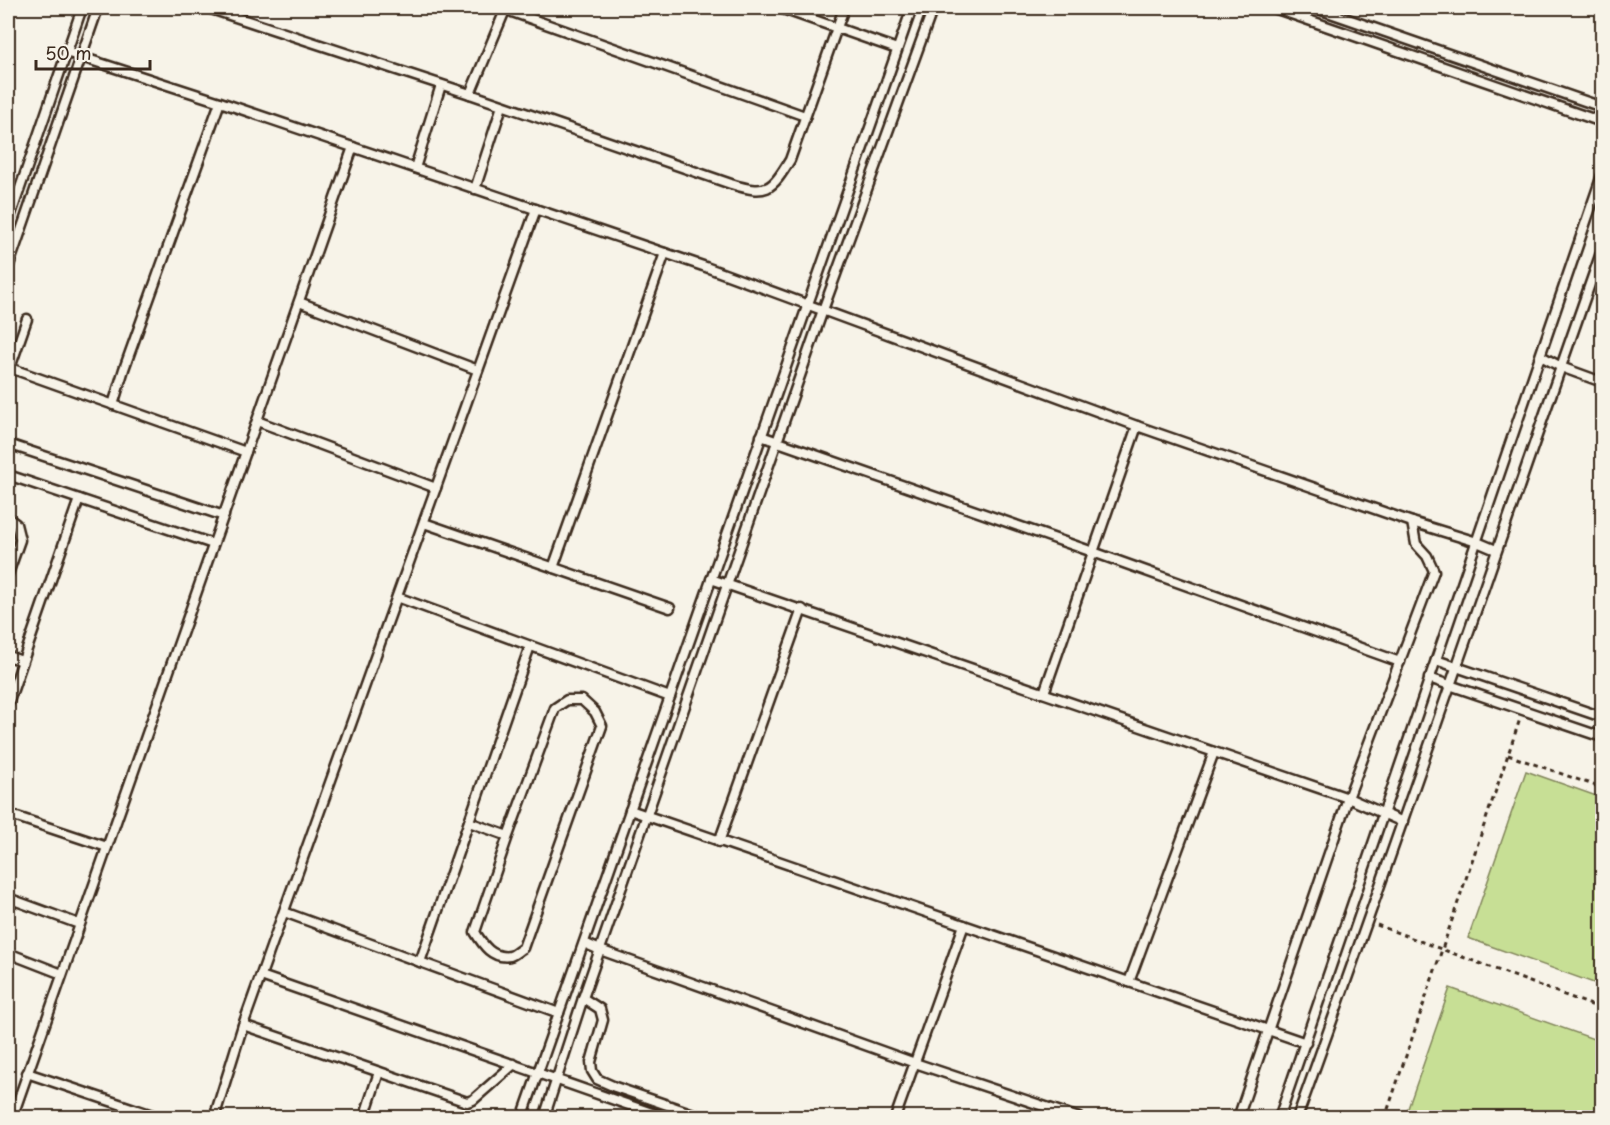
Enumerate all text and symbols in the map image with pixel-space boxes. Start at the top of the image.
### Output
scale bar [36,33,150,71]
text: 50 m [45,39,92,66]

